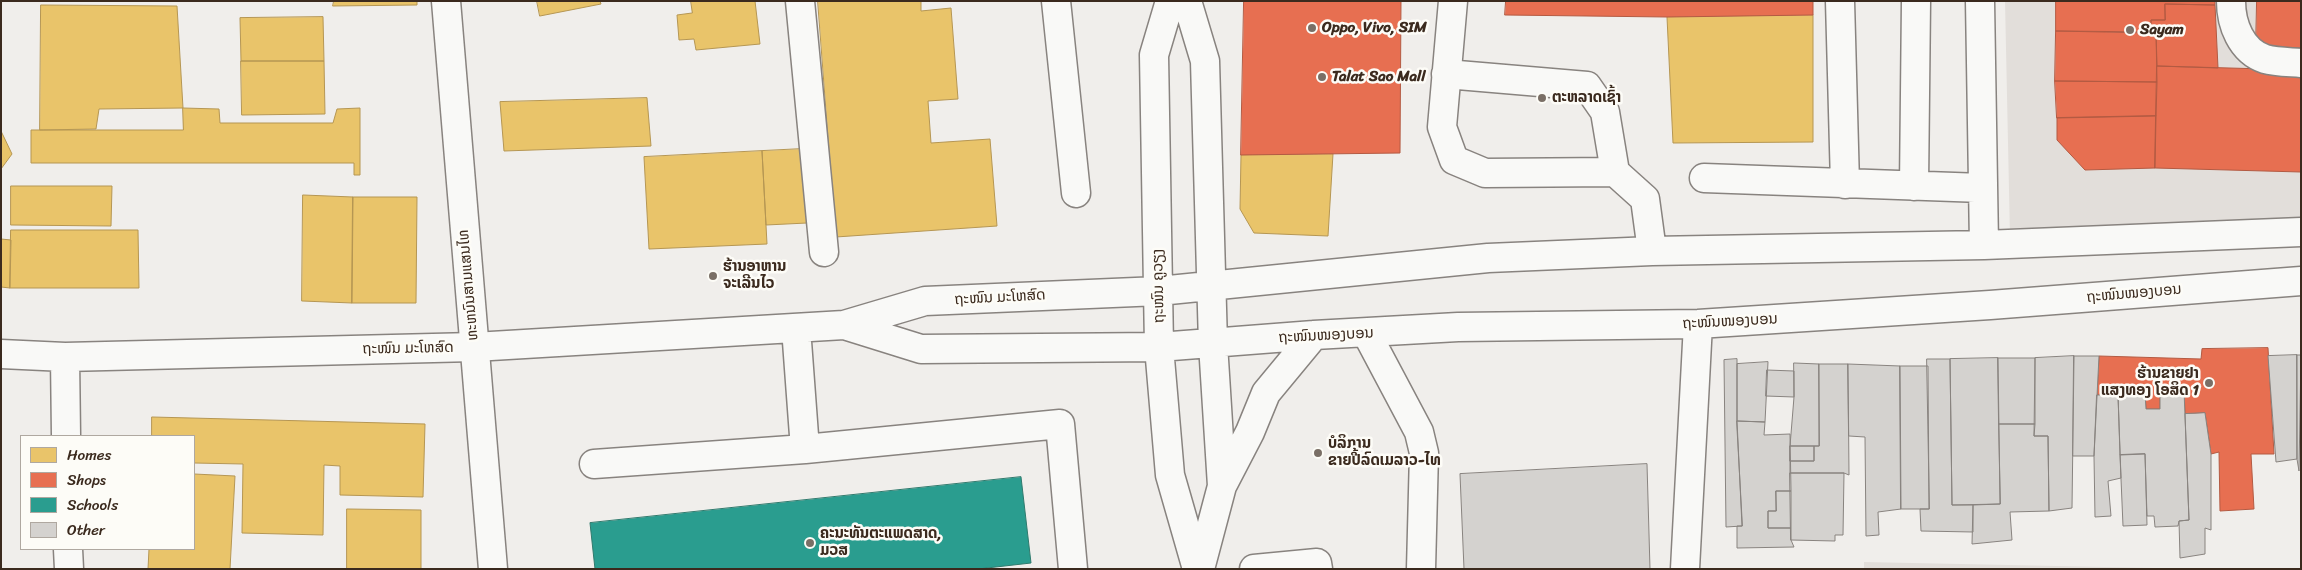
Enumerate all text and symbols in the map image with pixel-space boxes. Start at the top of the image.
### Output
place label: Oppo, Vivo, SIM [1322,19,1427,37]
place label: Sayam [2140,21,2184,39]
marker: Oppo, Vivo, SIM [1306,22,1318,34]
marker: Sayam [2124,24,2136,36]
place label: Talat Sao Mall [1332,68,1426,86]
marker: Talat Sao Mall [1316,71,1328,83]
place label: ຕະຫລາດເຊົ້າ [1552,89,1621,107]
marker: ຕະຫລາດເຊົ້າ [1536,92,1548,104]
street label: ທະຫນົນສາມແສນໄທ [455,229,483,341]
street label: ຖະໜົນ ຄູວຽງ [1149,249,1169,323]
place label: ຮ້ານອາຫານ ຈະເລີນໄວ [723,258,786,293]
marker: ຮ້ານອາຫານ ຈະເລີນໄວ [707,270,719,282]
street label: ຖະໜົນໜອງບອນ [2086,281,2182,307]
street label: ຖະໜົນ ມະໂຫສົດ [954,287,1046,309]
street label: ຖະໜົນໜອງບອນ [1682,311,1778,333]
street label: ຖະໜົນໜອງບອນ [1278,325,1374,347]
street label: ຖະໜົນ ມະໂຫສົດ [362,339,454,359]
place label: ຮ້ານຂາຍຢາ ແສງທອງ ໂອສິດ 1 [2101,365,2199,400]
marker: ຮ້ານຂາຍຢາ ແສງທອງ ໂອສິດ 1 [2203,377,2215,389]
legend [20,435,195,550]
place label: ບໍລິການ ຂາຍປີ້ລົດເມລາວ-ໄທ [1328,435,1441,470]
text: Homes [67,442,111,468]
marker: ບໍລິການ ຂາຍປີ້ລົດເມລາວ-ໄທ [1312,447,1324,459]
text: Shops [67,467,106,493]
text: Schools [67,492,118,518]
text: Other [67,517,105,543]
place label: ຄະນະທັນຕະແພດສາດ, ມວສ [820,525,942,560]
marker: ຄະນະທັນຕະແພດສາດ, ມວສ [804,537,816,549]

